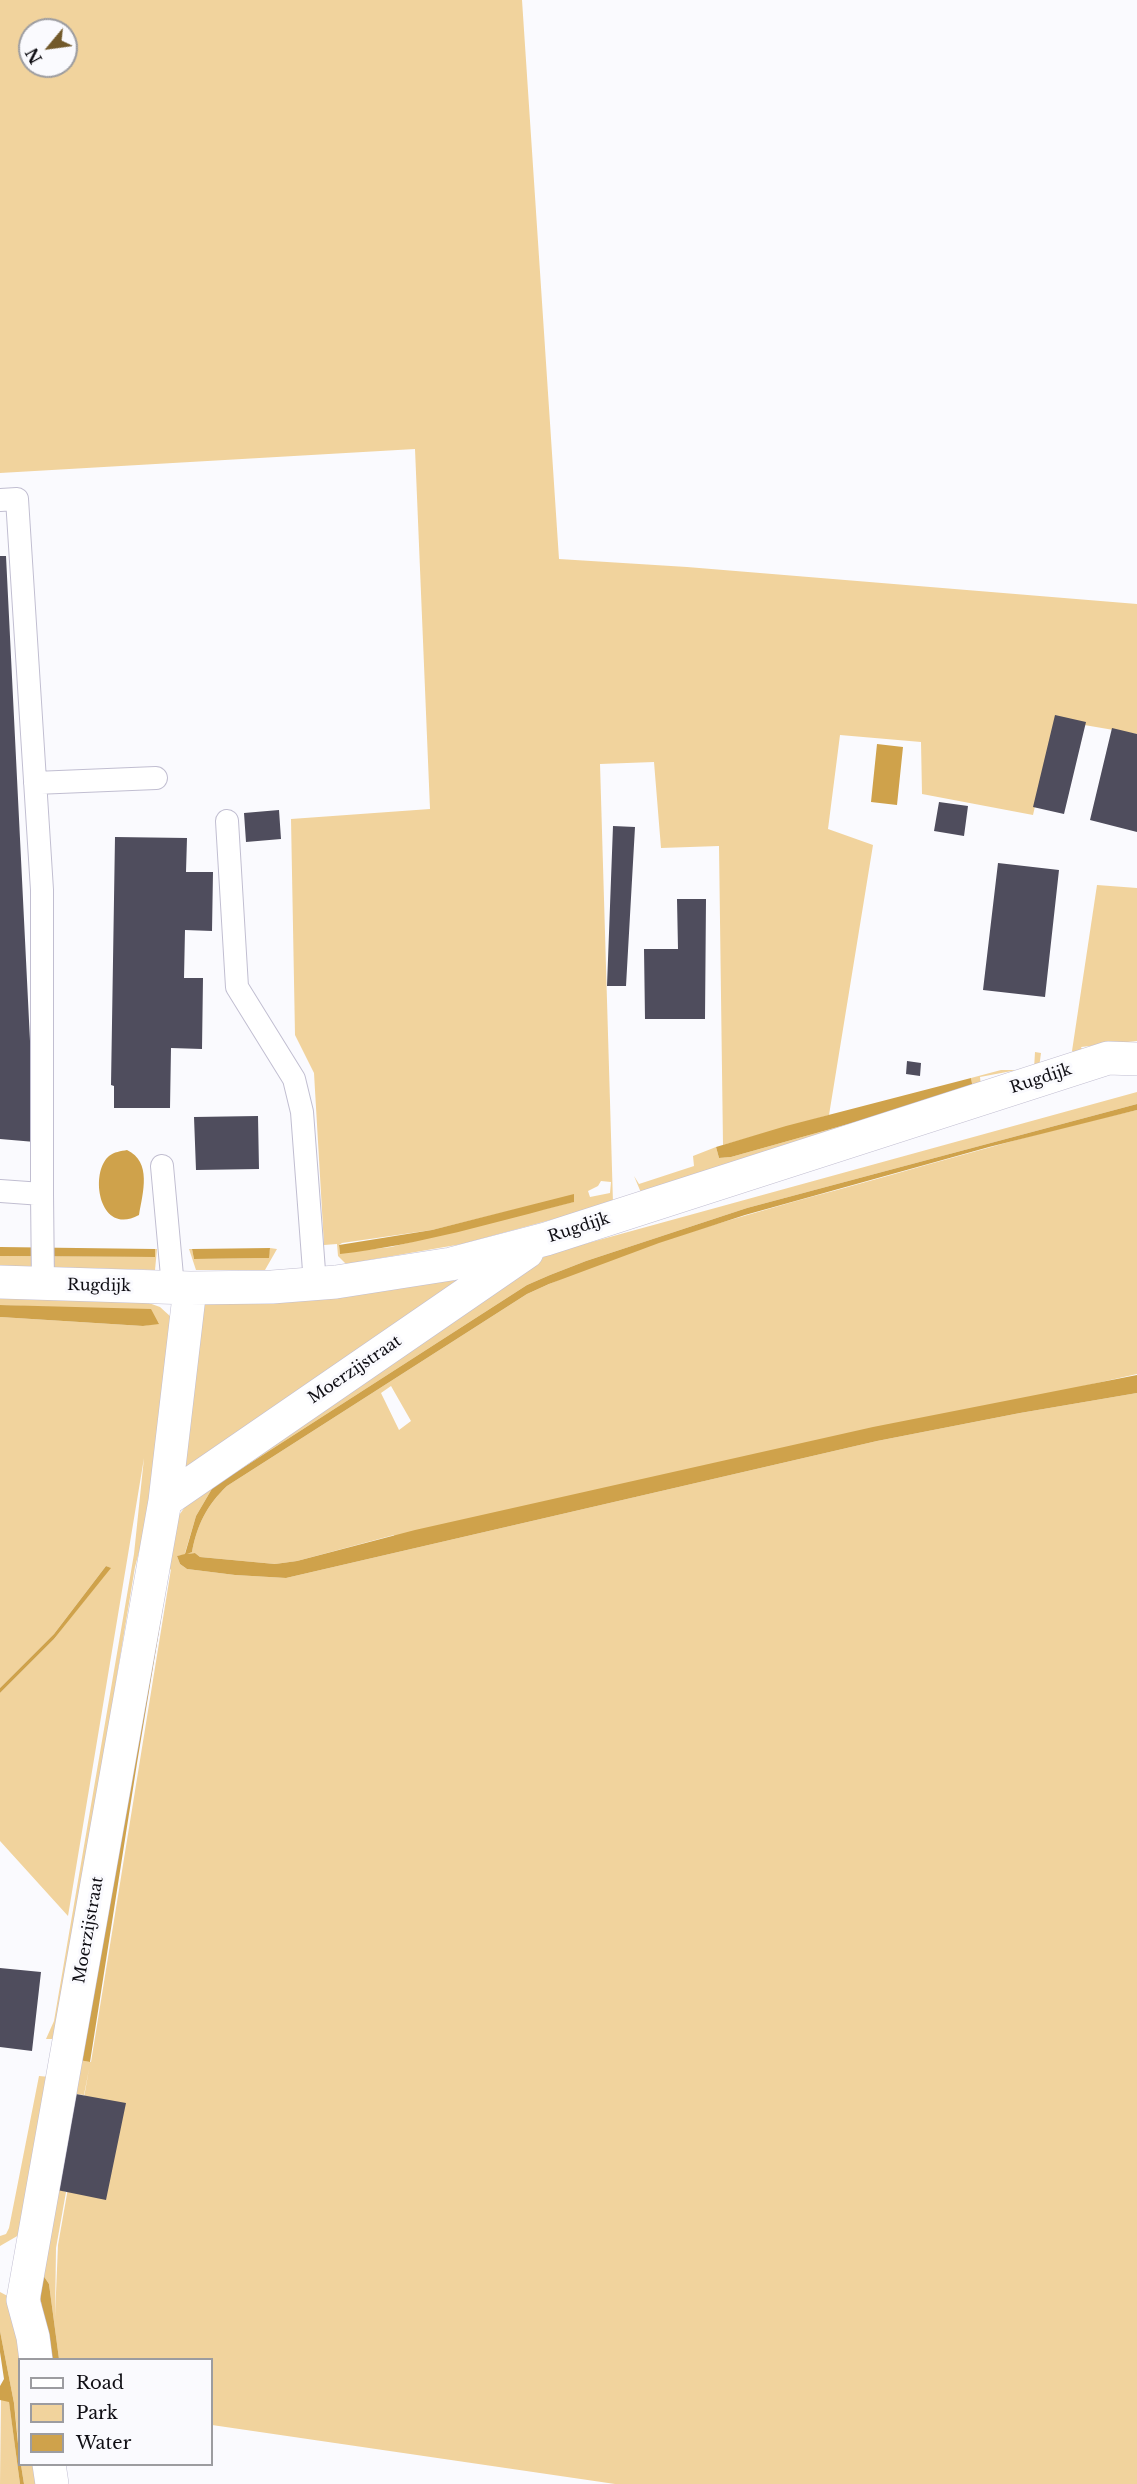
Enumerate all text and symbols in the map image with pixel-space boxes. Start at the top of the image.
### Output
north arrow [18,18,78,78]
text: N [22,44,46,67]
street label: Rugdijk [1008,1060,1074,1098]
street label: Rugdijk [546,1209,612,1247]
street label: Rugdijk [67,1276,131,1296]
street label: Moerzijstraat [305,1332,405,1408]
street label: Moerzijstraat [70,1875,108,1985]
legend [18,2358,213,2466]
text: Road [76,2372,124,2394]
text: Park [76,2402,118,2424]
text: Water [76,2432,131,2454]

